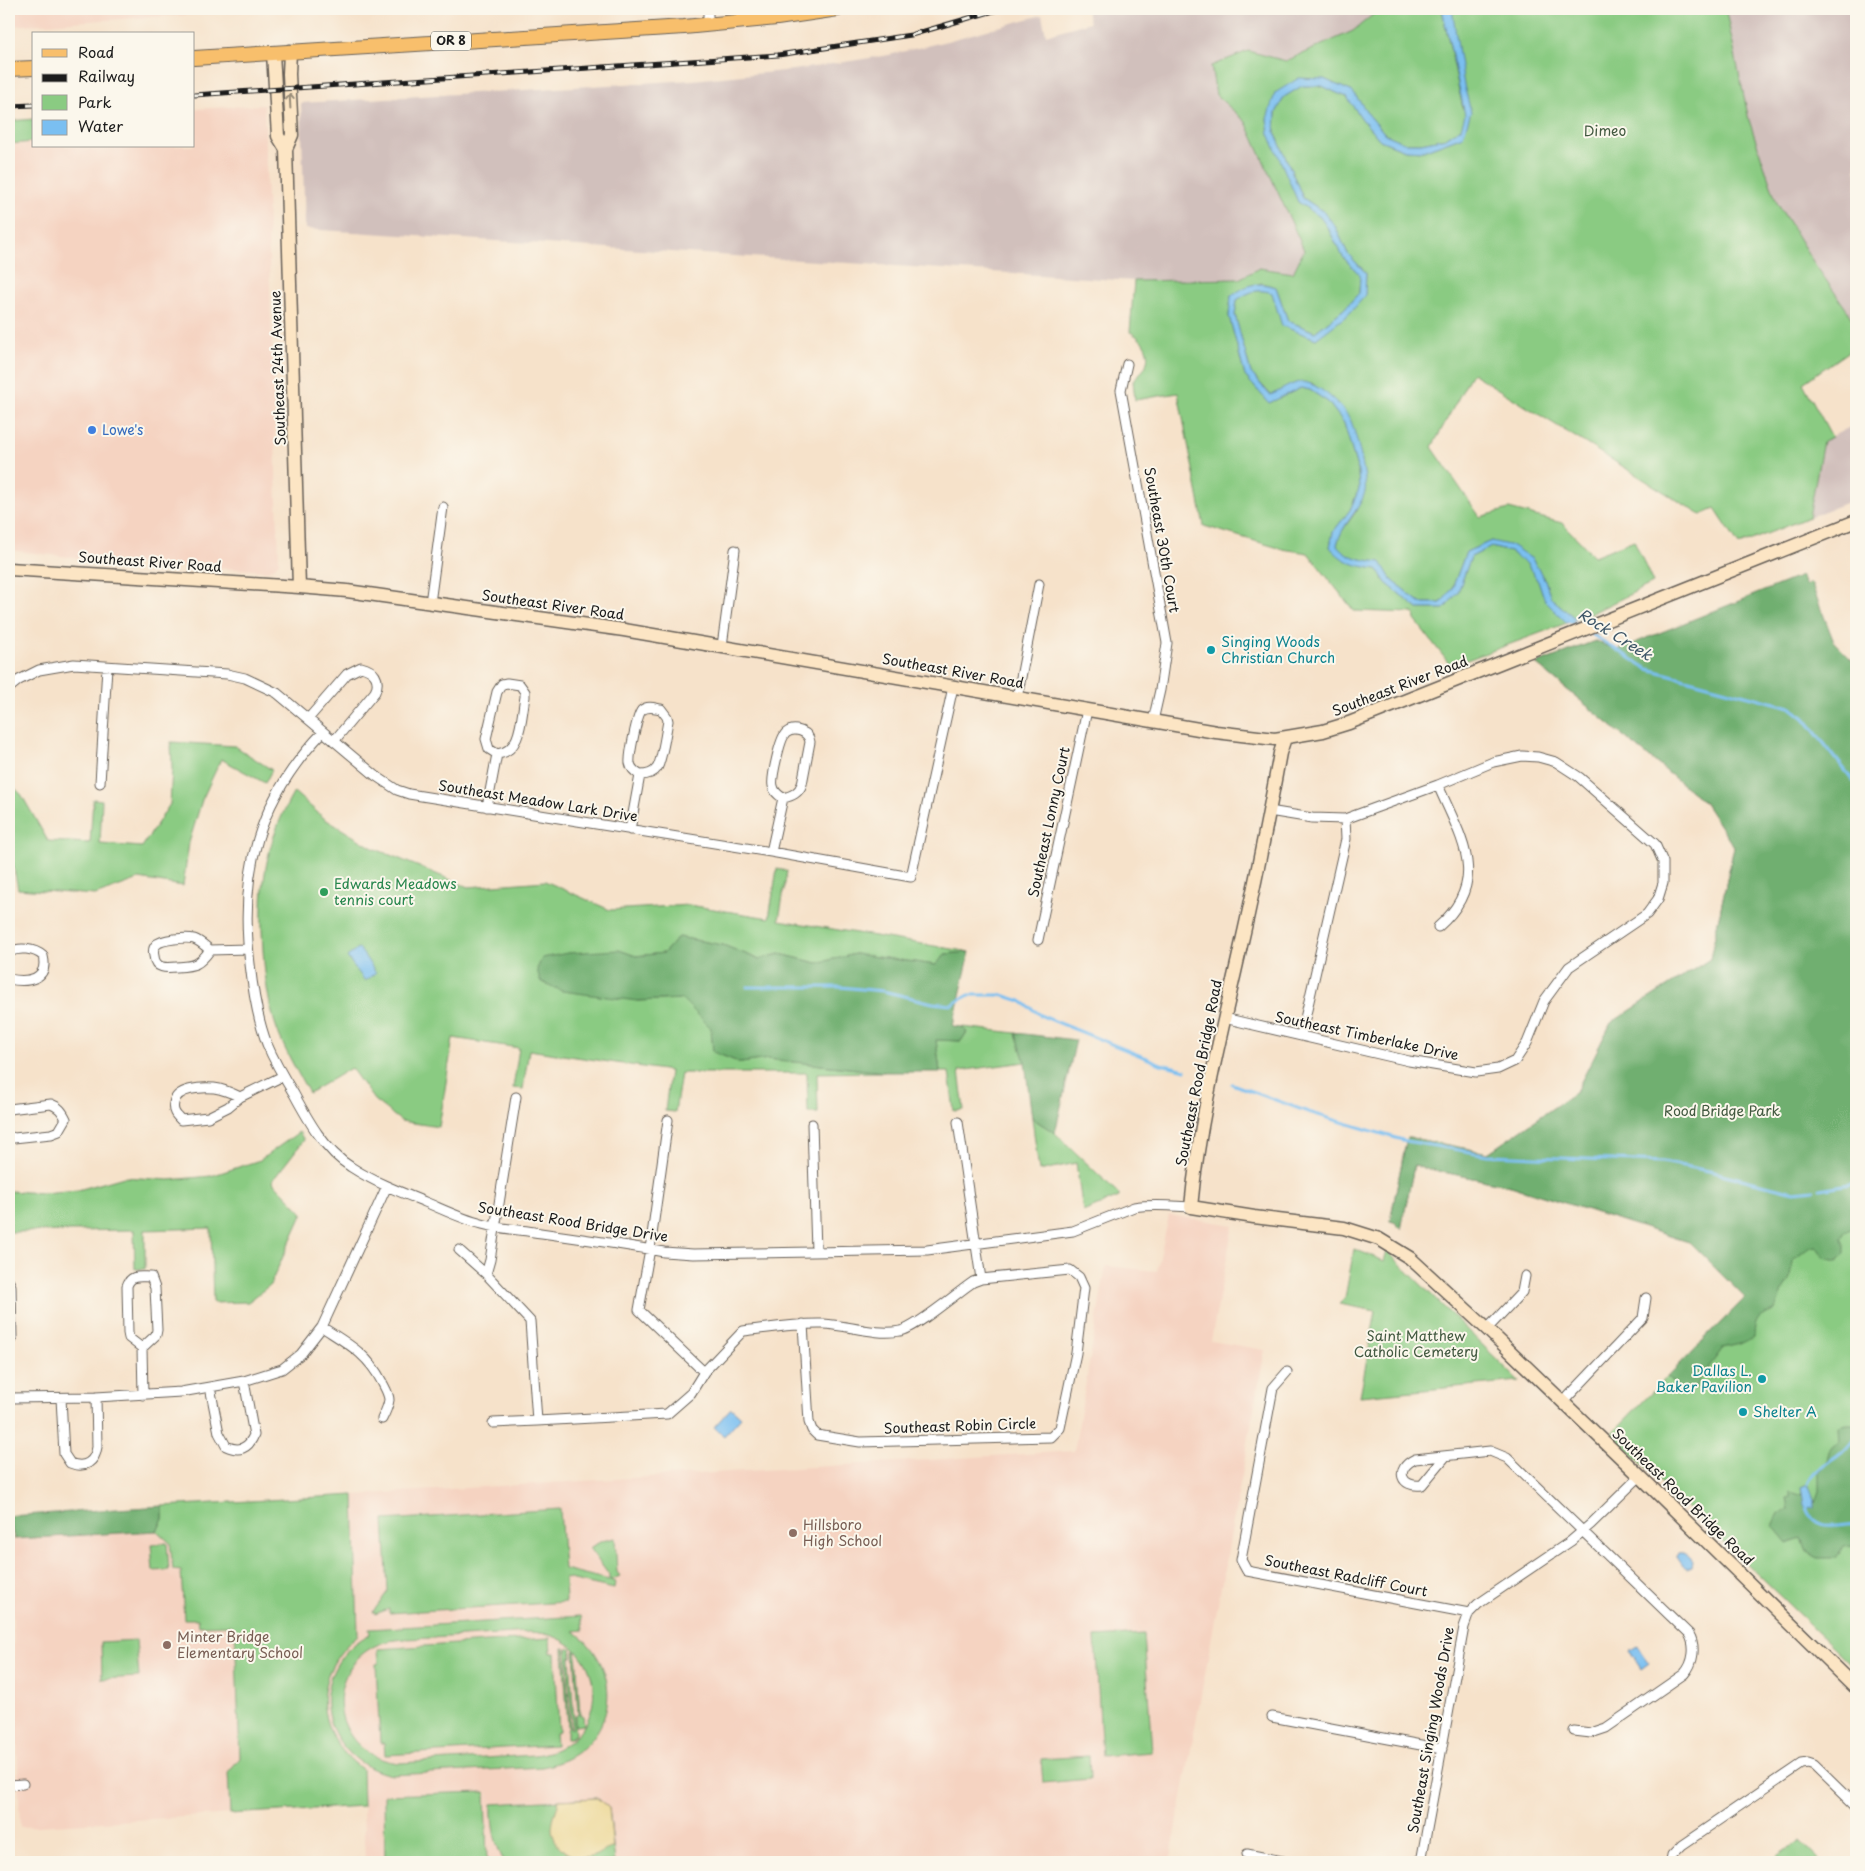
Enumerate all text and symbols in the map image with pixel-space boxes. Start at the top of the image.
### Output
road number: OR 8 [431,31,471,50]
legend [32,32,195,148]
text: Road [78,40,114,63]
text: Railway [78,64,135,87]
text: Park [78,90,112,113]
one-way arrow [285,94,294,110]
text: Water [78,114,123,137]
park label: Dimeo [1584,120,1626,141]
street label: Southeast 24th Avenue [264,290,291,446]
place label: Lowe's [102,419,143,440]
marker: Lowe's [86,424,98,436]
street label: Southeast 30th Court [1139,466,1186,615]
street label: Southeast River Road [78,546,222,577]
street label: Southeast River Road [481,584,626,625]
water label: Rock Creek [1574,602,1658,666]
place label: Singing Woods Christian Church [1221,631,1335,668]
marker: Singing Woods Christian Church [1205,644,1217,656]
street label: Southeast River Road [881,648,1026,693]
street label: Southeast River Road [1329,650,1471,721]
street label: Southeast Lonny Court [1022,744,1075,899]
street label: Southeast Meadow Lark Drive [437,774,639,827]
place label: Edwards Meadows tennis court [334,873,457,910]
marker: Edwards Meadows tennis court [318,886,330,898]
street label: Southeast Rood Bridge Road [1170,978,1227,1168]
street label: Southeast Timberlake Drive [1273,1006,1461,1065]
park label: Rood Bridge Park [1664,1100,1781,1121]
street label: Southeast Rood Bridge Drive [477,1196,670,1247]
park label: Saint Matthew Catholic Cemetery [1354,1325,1478,1362]
place label: Dallas L. Baker Pavilion [1655,1360,1752,1397]
marker: Dallas L. Baker Pavilion [1756,1373,1768,1385]
place label: Shelter A [1753,1401,1817,1422]
marker: Shelter A [1737,1406,1749,1418]
street label: Southeast Robin Circle [884,1412,1036,1439]
street label: Southeast Rood Bridge Road [1608,1423,1759,1570]
place label: Hillsboro High School [803,1514,882,1551]
marker: Hillsboro High School [787,1527,799,1539]
street label: Southeast Radcliff Court [1263,1549,1430,1602]
street label: Southeast Singing Woods Drive [1402,1625,1459,1835]
place label: Minter Bridge Elementary School [177,1626,303,1663]
marker: Minter Bridge Elementary School [161,1639,173,1651]

